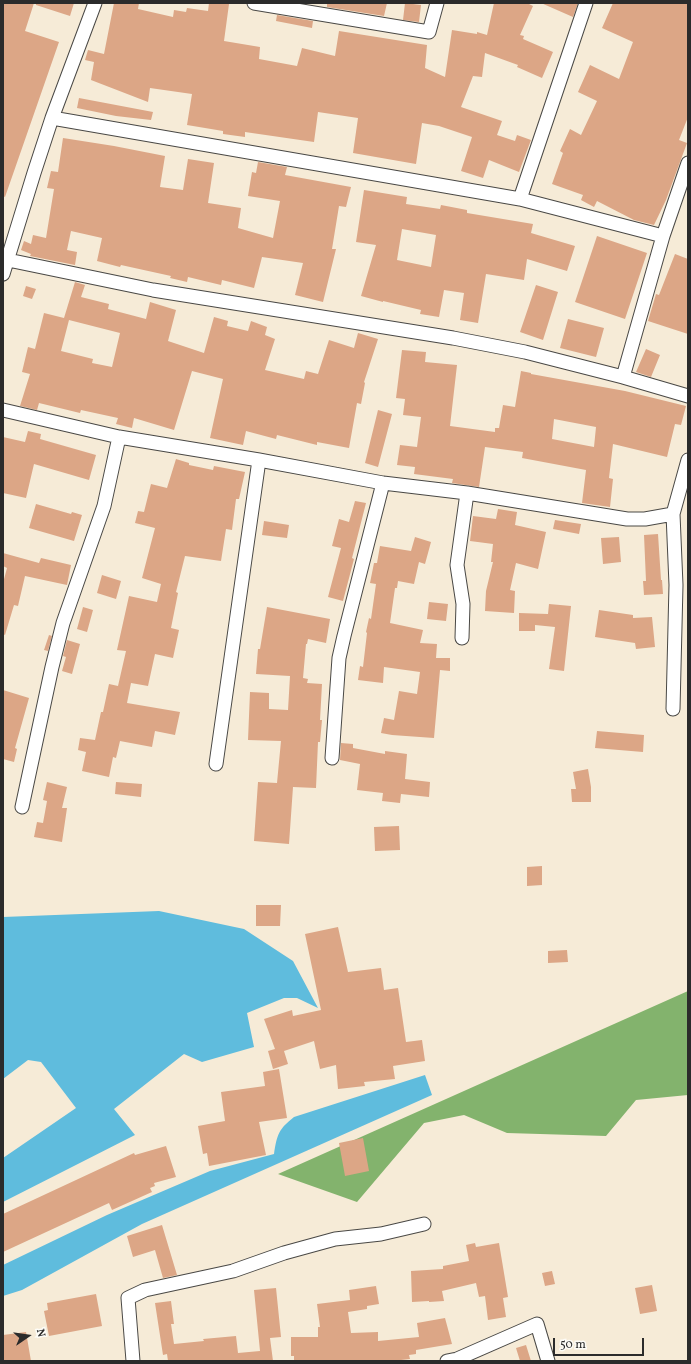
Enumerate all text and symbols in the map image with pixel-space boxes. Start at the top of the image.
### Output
north arrow [8,1316,48,1356]
text: N [32,1328,48,1339]
scale bar [555,1330,646,1356]
text: 50 m [560,1337,586,1353]

